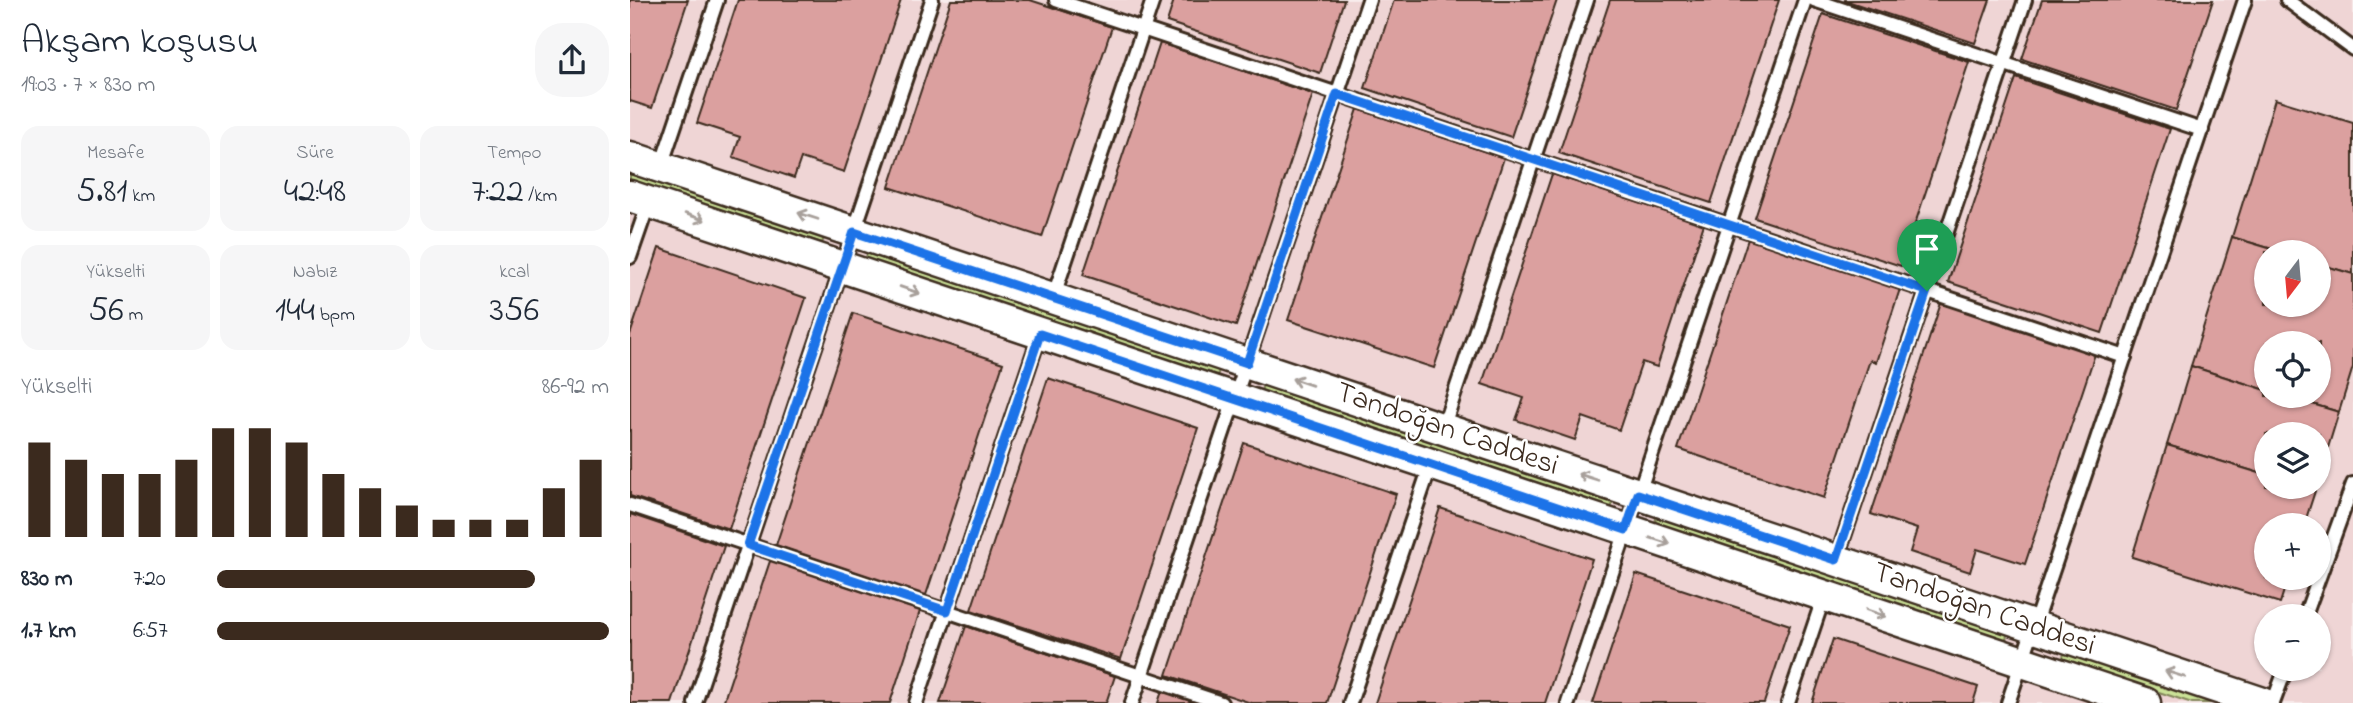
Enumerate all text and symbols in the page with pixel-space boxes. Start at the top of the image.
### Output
text: Akşam koşusu [21,15,258,71]
button: share [535,23,609,97]
text: 19:03 · 7 × 830 m [21,69,155,102]
text: Mesafe [87,140,144,167]
text: Süre [296,140,334,167]
text: Tempo [487,140,542,167]
text: 5.81 [76,167,127,218]
text: 42:48 [284,167,346,218]
text: 7:22 [471,167,524,218]
text: km [127,183,155,210]
text: /km [524,183,557,210]
one-way arrow [797,209,819,221]
one-way arrow [683,212,705,225]
pin [1897,219,1957,291]
icon: arrive [1908,230,1946,268]
north arrow [2254,240,2331,317]
map controls [2254,240,2331,681]
text: Yükselti [86,259,145,286]
text: Nabız [293,259,337,286]
text: kcal [499,259,529,286]
one-way arrow [899,285,921,297]
text: 56 [88,286,124,337]
text: 144 [275,286,315,337]
text: 356 [489,286,539,337]
text: m [124,302,143,329]
text: bpm [315,302,355,329]
button: locate [2254,331,2331,408]
text: Yükselti [21,371,92,404]
text: 86–92 m [542,371,609,404]
street label: Tandoğan Caddesi [1330,371,1564,489]
one-way arrow [1292,374,1314,387]
button: layers [2254,422,2331,499]
one-way arrow [1577,470,1599,482]
button: + [2254,513,2331,590]
one-way arrow [1649,536,1671,548]
street label: Tandoğan Caddesi [1867,551,2101,669]
text: 830 m [21,563,73,596]
text: 7:20 [133,563,166,596]
button: − [2254,604,2331,681]
one-way arrow [1865,608,1887,620]
text: 1.7 km [21,615,76,648]
text: 6:57 [133,615,168,648]
one-way arrow [2165,667,2187,679]

